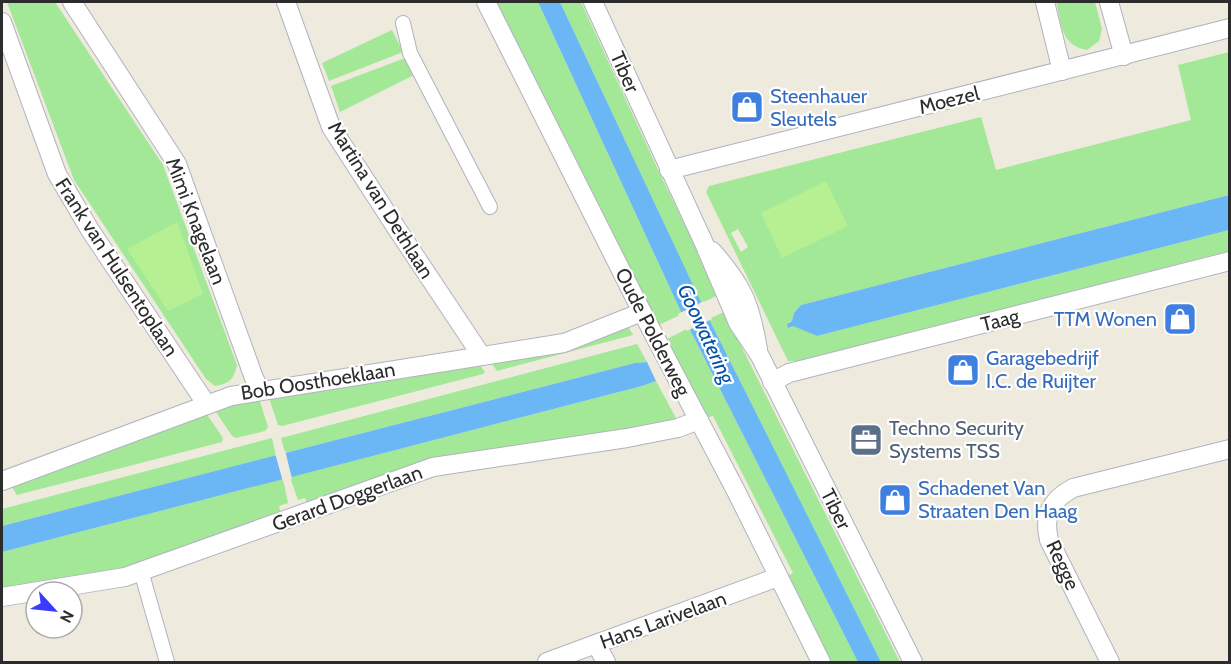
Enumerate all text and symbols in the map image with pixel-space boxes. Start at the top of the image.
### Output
street label: Tiber [605,48,645,97]
street label: Moezel [916,81,982,119]
place label: Steenhauer Sleutels [770,84,868,131]
shop icon: Steenhauer Sleutels [729,89,765,125]
street label: Martina van Dethlaan [323,117,439,283]
street label: Mimi Knagelaan [161,154,231,288]
street label: Frank van Hulsentoplaan [50,173,184,361]
street label: Oude Polderweg [610,264,696,401]
water label: Goowatering [673,280,741,389]
shop icon: TTM Wonen [1162,301,1198,337]
street label: Taag [978,303,1023,336]
place label: TTM Wonen [1054,307,1157,331]
place label: Garagebedrijf I.C. de Ruijter [986,346,1099,393]
shop icon: Garagebedrijf I.C. de Ruijter [945,352,981,388]
street label: Bob Oosthoeklaan [239,357,397,405]
place label: Techno Security Systems TSS [889,416,1024,463]
office icon: Techno Security Systems TSS [848,422,884,458]
street label: Gerard Doggerlaan [269,460,425,536]
place label: Schadenet Van Straaten Den Haag [918,476,1078,523]
shop icon: Schadenet Van Straaten Den Haag [877,482,913,518]
street label: Tiber [816,485,857,534]
street label: Regge [1041,536,1085,594]
north arrow [24,580,84,640]
street label: Hans Larivelaan [597,586,729,654]
text: N [56,607,78,626]

